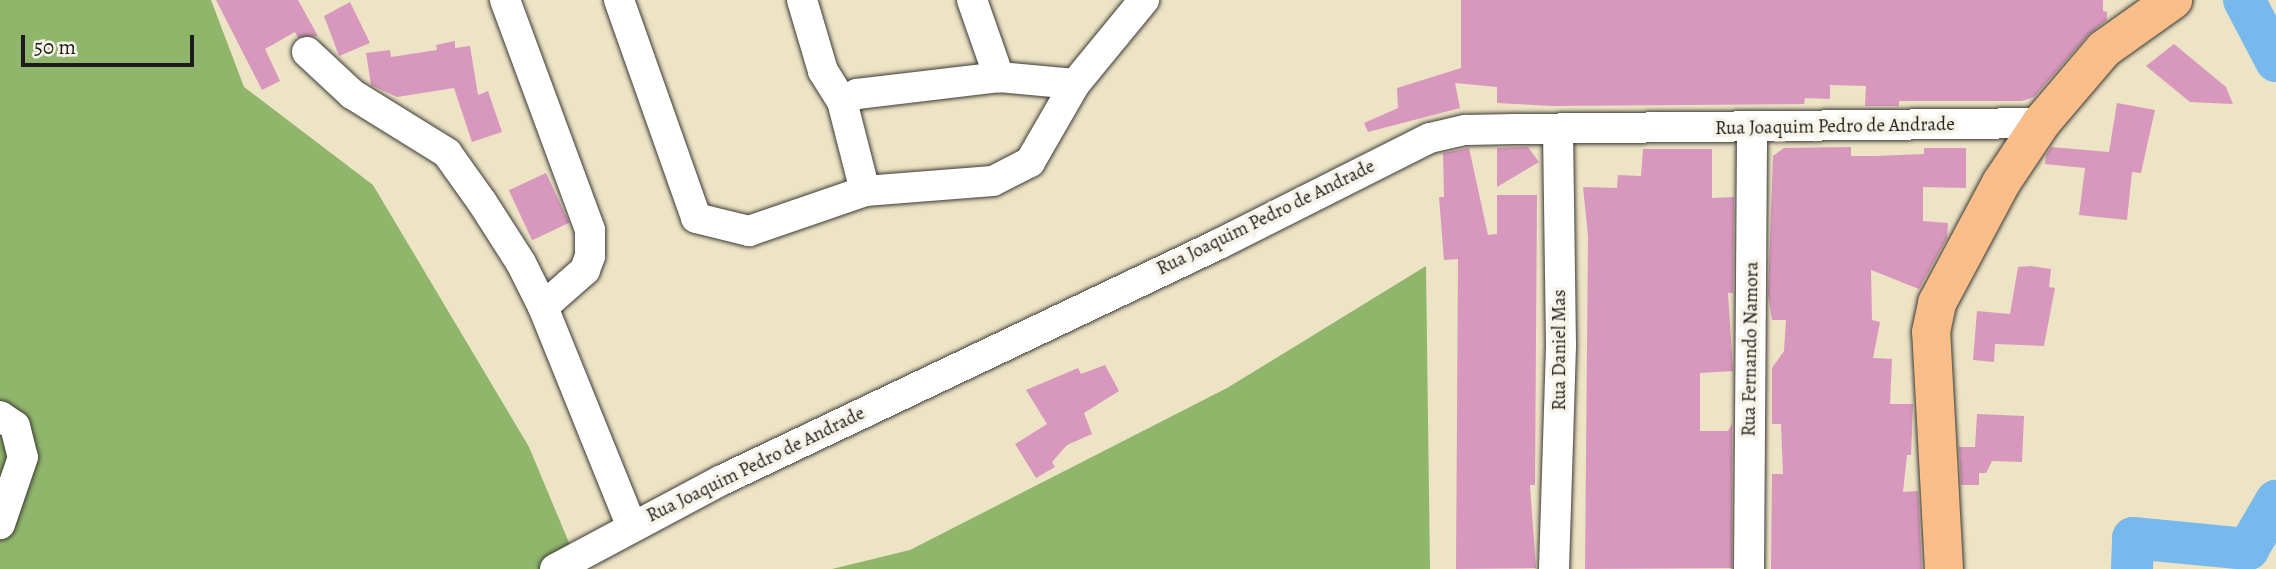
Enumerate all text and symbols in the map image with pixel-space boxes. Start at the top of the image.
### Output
scale bar [24,21,198,65]
text: 50 m [34,33,76,61]
street label: Rua Joaquim Pedro de Andrade [1715,114,1955,140]
street label: Rua Joaquim Pedro de Andrade [1153,155,1379,281]
street label: Rua Fernando Namora [1738,261,1764,437]
street label: Rua Daniel Mas [1549,289,1571,411]
street label: Rua Joaquim Pedro de Andrade [643,402,869,528]

